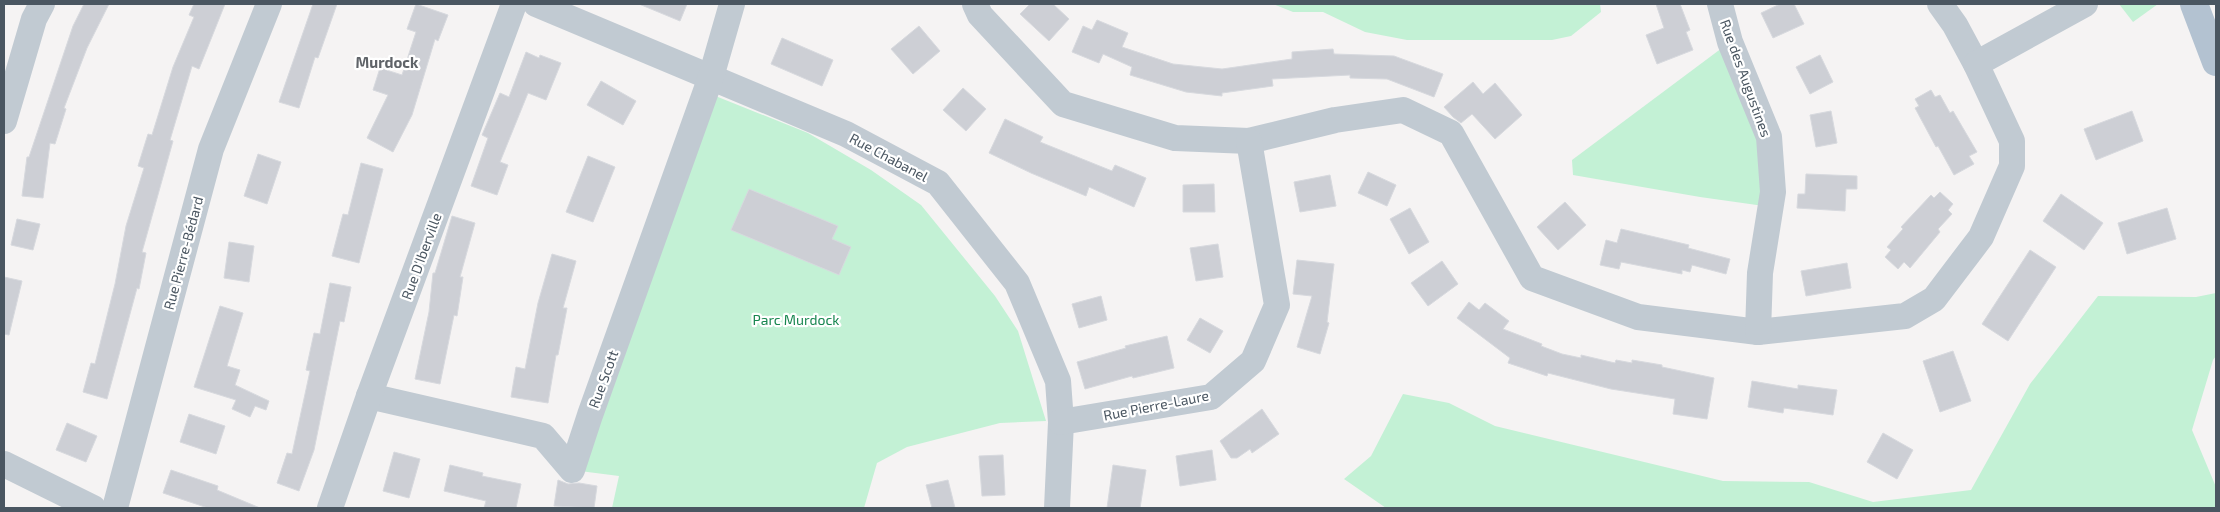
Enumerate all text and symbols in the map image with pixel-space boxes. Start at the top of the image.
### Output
street label: Rue des Augustines [1717,17,1775,139]
district label: Murdock [356,53,419,71]
street label: Rue Chabanel [847,129,932,185]
street label: Rue Pierre-Bédard [160,194,206,312]
street label: Rue D'Iberville [397,210,445,302]
park label: Parc Murdock [753,311,839,328]
street label: Rue Scott [585,348,621,410]
street label: Rue Pierre-Laure [1102,386,1210,424]

